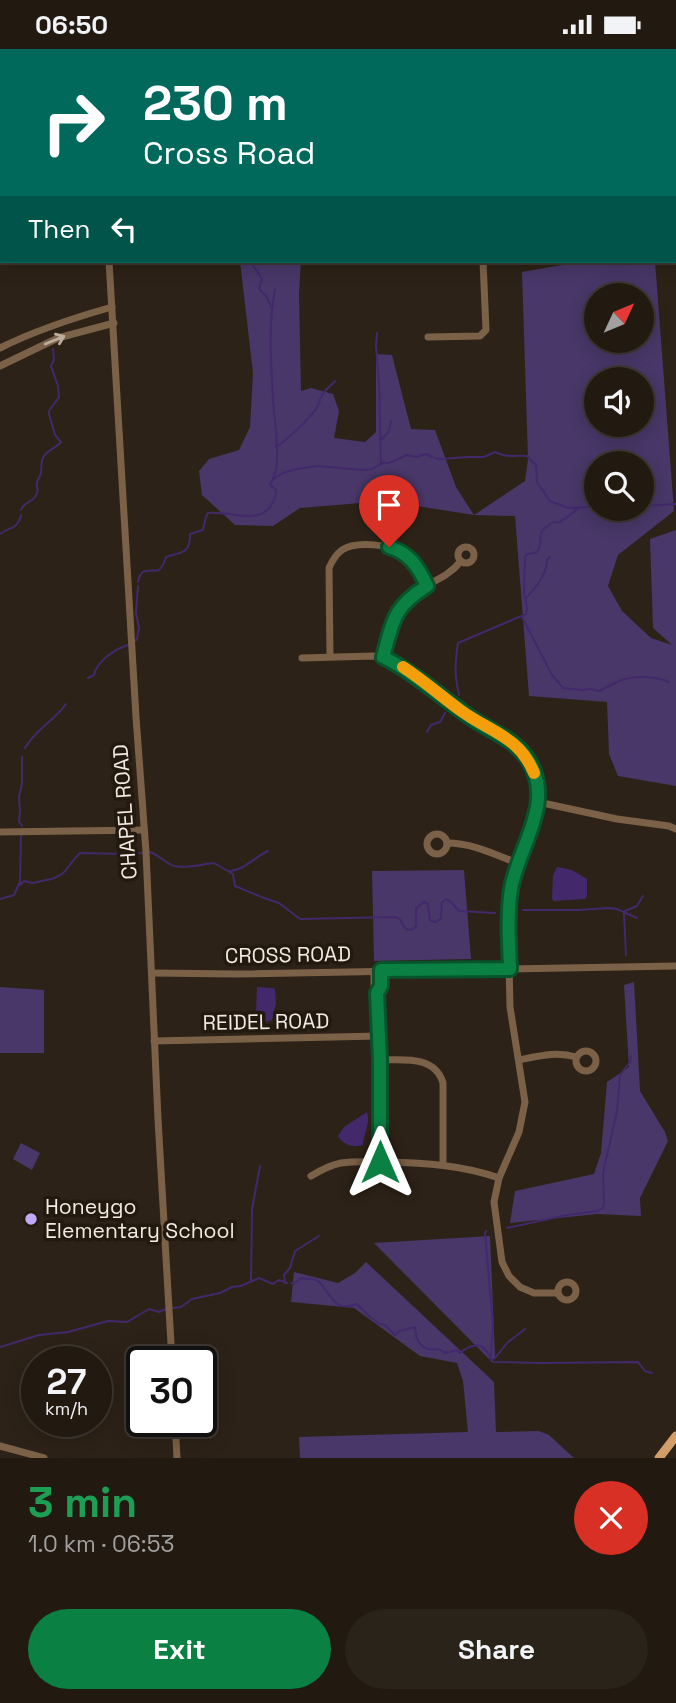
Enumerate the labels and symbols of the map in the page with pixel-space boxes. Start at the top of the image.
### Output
north arrow [584,283,654,353]
one-way arrow [44,333,65,346]
pin [359,475,419,547]
street label: CHAPEL ROAD [106,744,143,881]
street label: CROSS ROAD [225,940,351,969]
street label: REIDEL ROAD [202,1007,329,1036]
position arrow [343,1125,417,1199]
place label: Honeygo Elementary School [45,1193,235,1244]
marker: Honeygo Elementary School [23,1211,39,1227]
speed limit sign: 30 [126,1346,217,1437]

